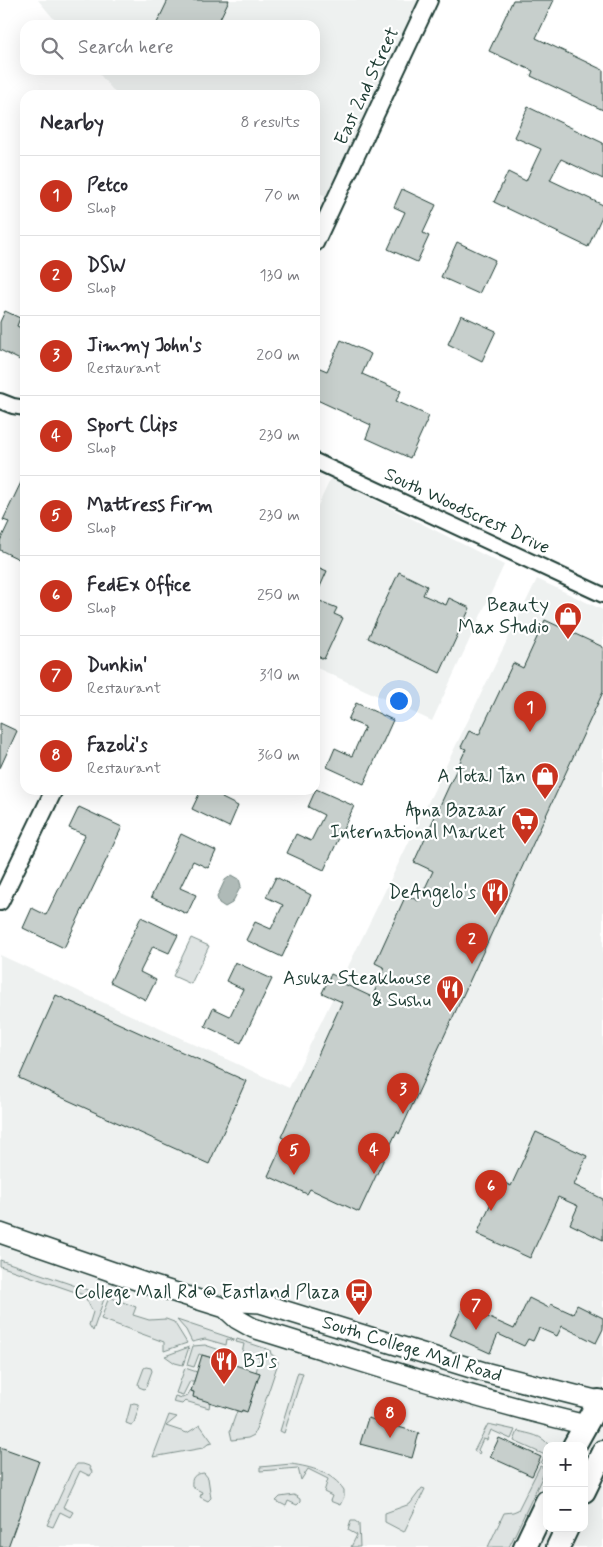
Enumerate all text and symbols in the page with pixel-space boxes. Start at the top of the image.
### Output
search box [20,20,320,75]
street label: East 2nd Street [329,23,405,149]
icon: search [38,34,66,62]
text: Search here [78,35,174,60]
text: Nearby [40,109,104,137]
text: 8 results [240,112,300,133]
text: Petco [87,173,128,198]
text: 1 [52,185,60,206]
text: 70 m [264,185,300,206]
text: Shop [87,198,116,219]
text: DSW [87,253,126,278]
text: 2 [52,265,60,286]
text: 130 m [259,265,300,286]
text: Shop [87,278,116,299]
text: Jimmy John's [87,333,202,358]
text: 3 [52,345,60,366]
text: 200 m [256,345,300,366]
text: Restaurant [87,358,161,379]
text: Sport Clips [87,413,177,438]
text: 4 [51,425,61,446]
text: 230 m [259,425,300,446]
text: Shop [87,438,116,459]
street label: South Woodscrest Drive [380,462,554,560]
text: Mattress Firm [87,493,213,518]
text: 5 [51,505,61,526]
text: 230 m [259,505,300,526]
text: Shop [87,518,116,539]
text: FedEx Office [87,573,191,598]
text: 6 [52,585,60,606]
text: 250 m [257,585,300,606]
place label: Beauty Max Studio [458,593,549,640]
text: Shop [87,598,116,619]
shop icon: Beauty Max Studio [553,601,583,640]
text: Dunkin' [87,653,147,678]
text: 7 [51,665,61,686]
text: 310 m [259,665,300,686]
text: Restaurant [87,678,161,699]
your location [386,688,412,714]
pin: 1 [514,691,546,732]
text: Fazoli's [87,733,148,758]
text: 8 [51,745,61,766]
text: 360 m [257,745,300,766]
text: Restaurant [87,758,161,779]
shop icon: A Total Tan [530,761,560,800]
place label: A Total Tan [437,764,526,789]
place label: Apna Bazaar International Market [330,798,506,845]
supermarket icon: Apna Bazaar International Market [510,806,540,845]
restaurant icon: DeAngelo's [480,877,510,916]
place label: DeAngelo's [388,880,477,907]
pin: 2 [456,923,488,964]
place label: Asuka Steakhouse & Sushu [283,966,431,1013]
restaurant icon: Asuka Steakhouse & Sushu [435,974,465,1013]
pin: 3 [387,1073,419,1114]
pin: 4 [358,1133,390,1174]
pin: 5 [278,1134,310,1175]
pin: 6 [475,1170,507,1211]
bus stop icon: College Mall Rd @ Eastland Plaza [344,1277,374,1316]
place label: College Mall Rd @ Eastland Plaza [74,1280,340,1306]
pin: 7 [460,1289,492,1330]
street label: South College Mall Road [319,1310,505,1389]
restaurant icon: BJ's [209,1346,239,1385]
place label: BJ's [243,1349,278,1374]
pin: 8 [374,1397,406,1438]
map controls [543,1442,588,1532]
button: + [543,1442,588,1487]
button: − [543,1487,588,1532]

